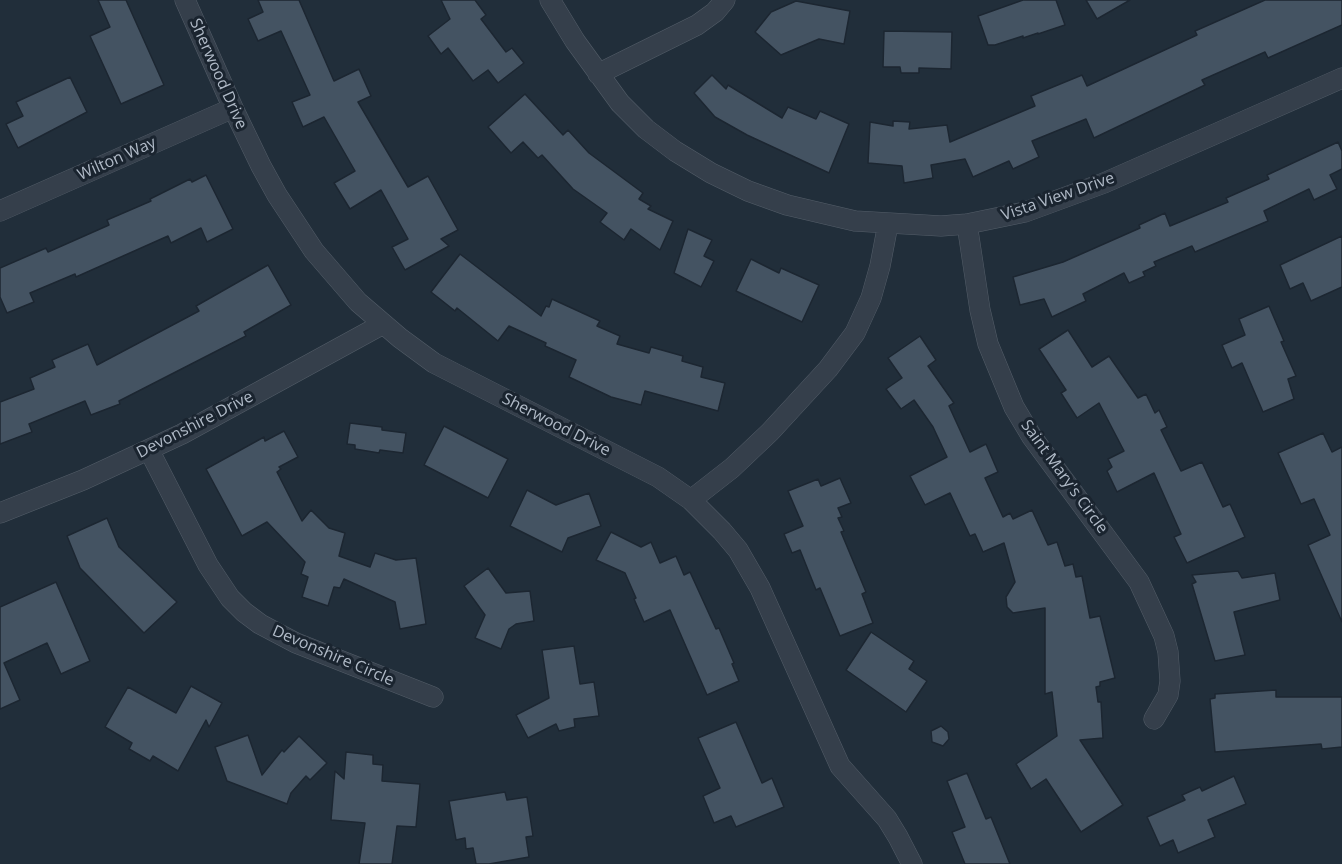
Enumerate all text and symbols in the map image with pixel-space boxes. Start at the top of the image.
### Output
street label: Sherwood Drive [185,16,251,132]
street label: Wilton Way [75,133,159,185]
street label: Vista View Drive [999,169,1117,225]
street label: Devonshire Drive [133,387,257,463]
street label: Sherwood Drive [499,389,613,461]
street label: Saint Mary's Circle [1016,416,1112,538]
street label: Devonshire Circle [269,622,397,690]

